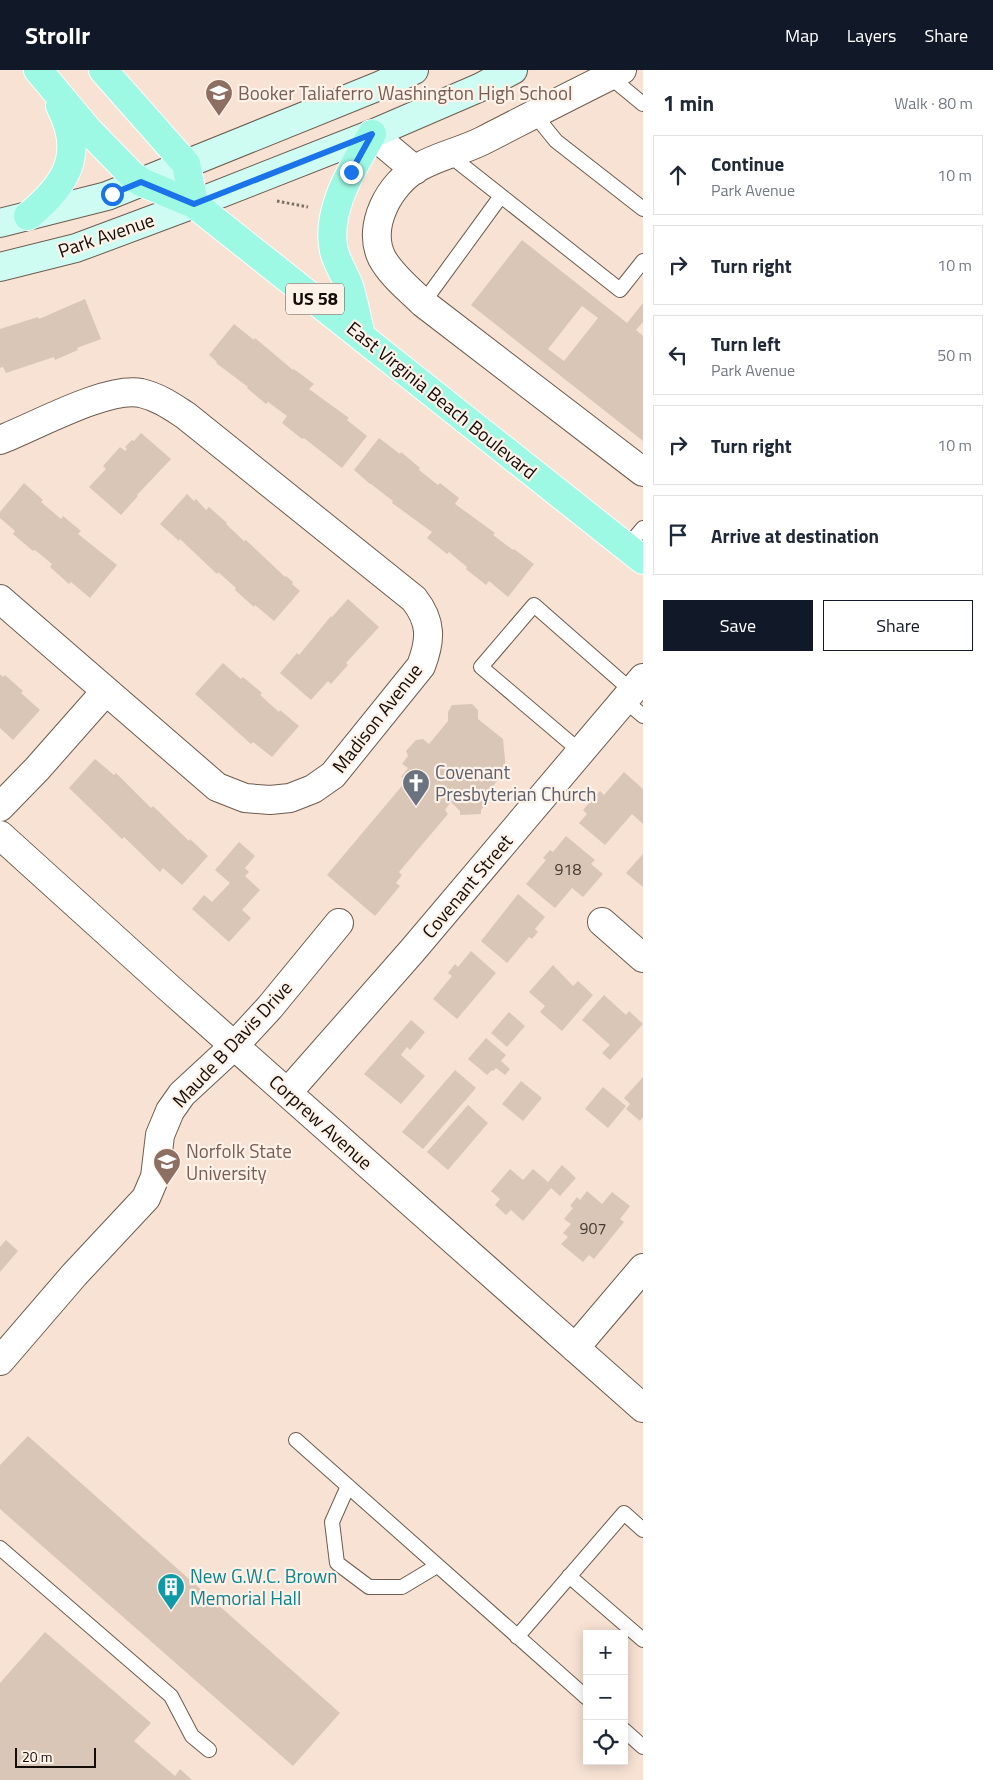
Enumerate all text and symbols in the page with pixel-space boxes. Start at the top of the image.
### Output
text: Strollr [25,17,90,53]
text: Map [785,22,819,49]
text: Layers [847,22,896,49]
text: Share [924,22,968,49]
school or university icon: Booker Taliaferro Washington High School [204,78,234,117]
place label: Booker Taliaferro Washington High School [238,78,572,107]
text: 1 min [663,87,714,119]
text: Walk · 80 m [894,91,973,115]
text: Continue [711,149,784,178]
route end [340,161,363,184]
icon: ahead [664,161,692,189]
text: 10 m [937,163,972,187]
text: Park Avenue [711,178,795,202]
route start [101,183,124,206]
street label: Park Avenue [54,205,158,265]
icon: right [664,251,692,279]
text: Turn right [711,251,792,280]
text: 10 m [937,253,972,277]
road number: US 58 [286,283,344,314]
street label: East Virginia Beach Boulevard [341,314,544,486]
text: Turn left [711,329,781,358]
icon: left [664,341,692,369]
text: 50 m [937,343,972,367]
text: Park Avenue [711,358,795,382]
icon: right [664,431,692,459]
text: Turn right [711,431,792,460]
text: 10 m [937,433,972,457]
icon: arrive [664,521,692,549]
text: Arrive at destination [711,521,879,550]
button: Save [663,600,813,651]
button: Share [823,600,973,651]
street label: Madison Avenue [324,657,429,779]
place label: Covenant Presbyterian Church [435,757,596,808]
church icon: Covenant Presbyterian Church [401,768,431,807]
street label: Covenant Street [414,827,519,944]
house number: 918 [555,857,581,881]
street label: Maude B Davis Drive [165,973,298,1114]
street label: Corprew Avenue [263,1067,380,1176]
place label: Norfolk State University [186,1136,292,1187]
school or university icon: Norfolk State University [152,1147,182,1186]
house number: 907 [580,1216,606,1240]
place label: New G.W.C. Brown Memorial Hall [190,1561,337,1612]
building icon: New G.W.C. Brown Memorial Hall [156,1572,186,1611]
map controls [583,1630,628,1765]
button: + [583,1630,628,1675]
button: − [583,1675,628,1720]
button: locate [583,1720,628,1765]
scale bar [15,1745,96,1768]
text: 20 m [22,1746,52,1767]

